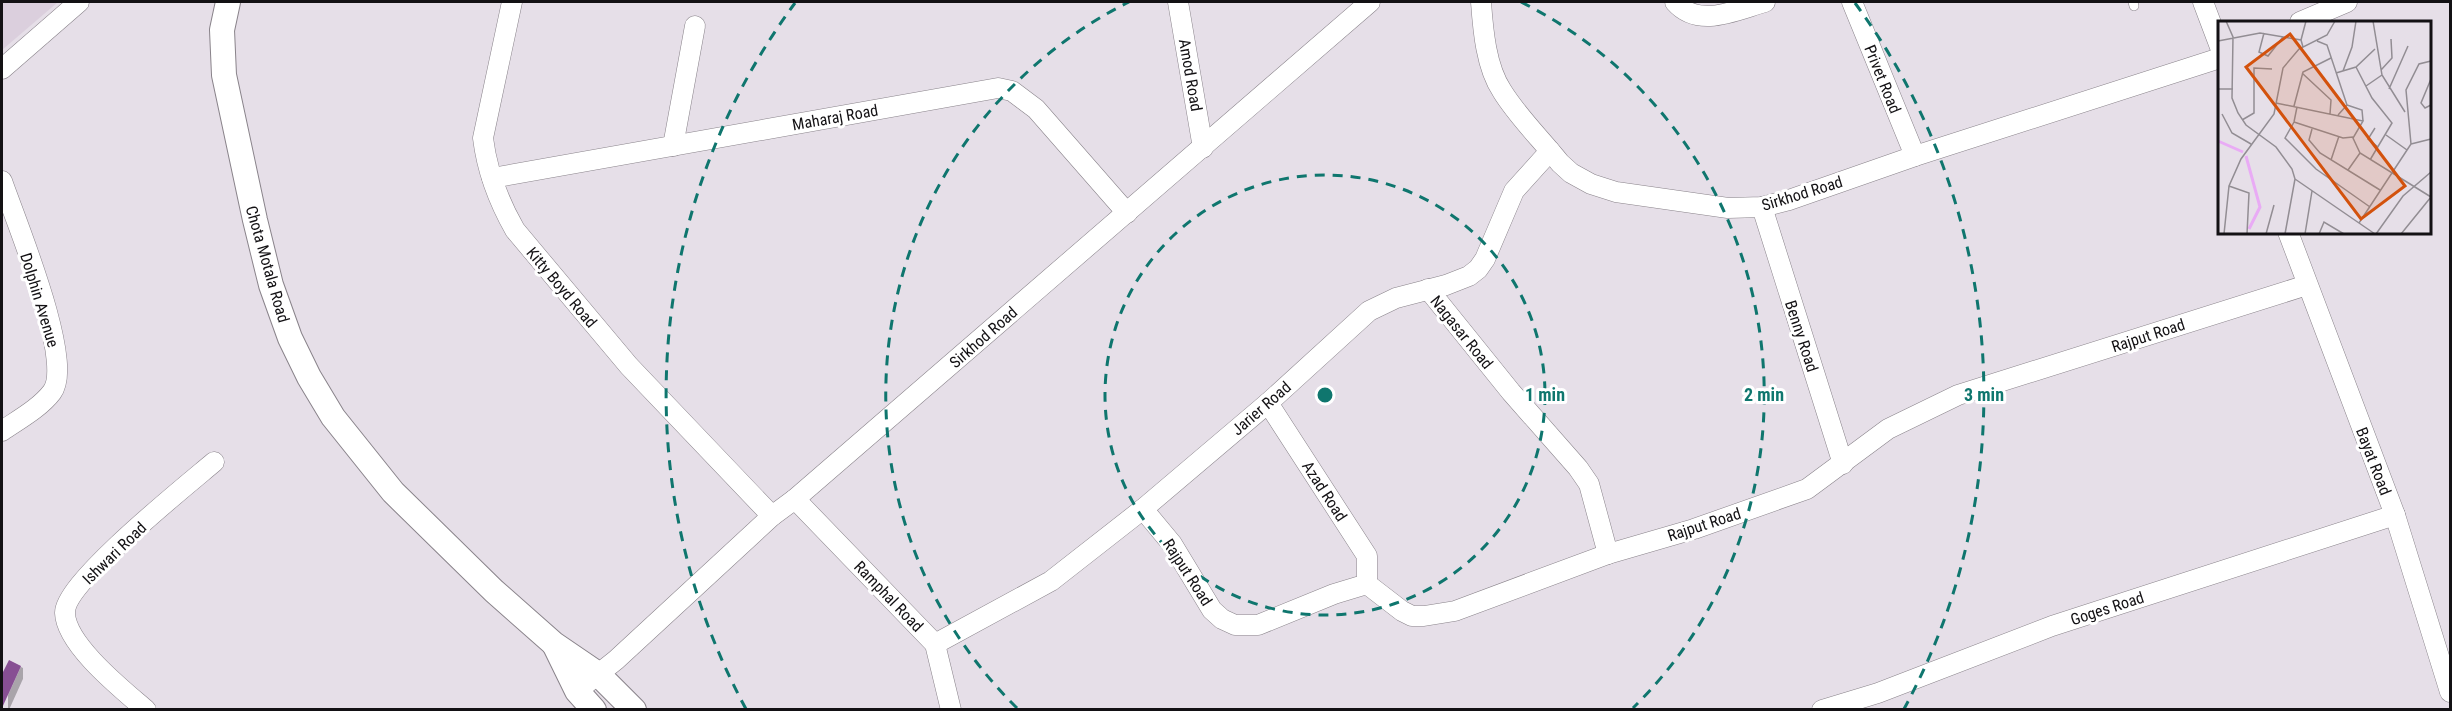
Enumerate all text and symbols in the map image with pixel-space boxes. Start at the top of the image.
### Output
inset map [2218,21,2431,234]
street label: Amod Road [1175,37,1206,113]
street label: Privet Road [1860,42,1905,116]
street label: Maharaj Road [791,101,879,134]
street label: Sirkhod Road [1759,172,1845,215]
street label: Chota Motala Road [242,204,293,325]
street label: Kitty Boyd Road [522,243,601,331]
street label: Dolphin Avenue [16,251,63,350]
street label: Nagasar Road [1426,292,1497,373]
street label: Benny Road [1781,298,1822,374]
street label: Sirkhod Road [946,303,1021,372]
street label: Rajput Road [2109,315,2187,356]
street label: Jarier Road [1228,378,1295,439]
text: 1 min [1525,384,1565,405]
text: 2 min [1744,384,1784,405]
text: 3 min [1964,384,2004,405]
centre of rings [1315,385,1335,405]
street label: Bayat Road [2352,425,2395,498]
street label: Azad Road [1298,458,1351,525]
street label: Rajput Road [1665,504,1743,545]
street label: Ishwari Road [78,518,150,588]
street label: Rajput Road [1159,535,1216,609]
street label: Ramphal Road [850,557,927,636]
street label: Goges Road [2068,588,2146,629]

